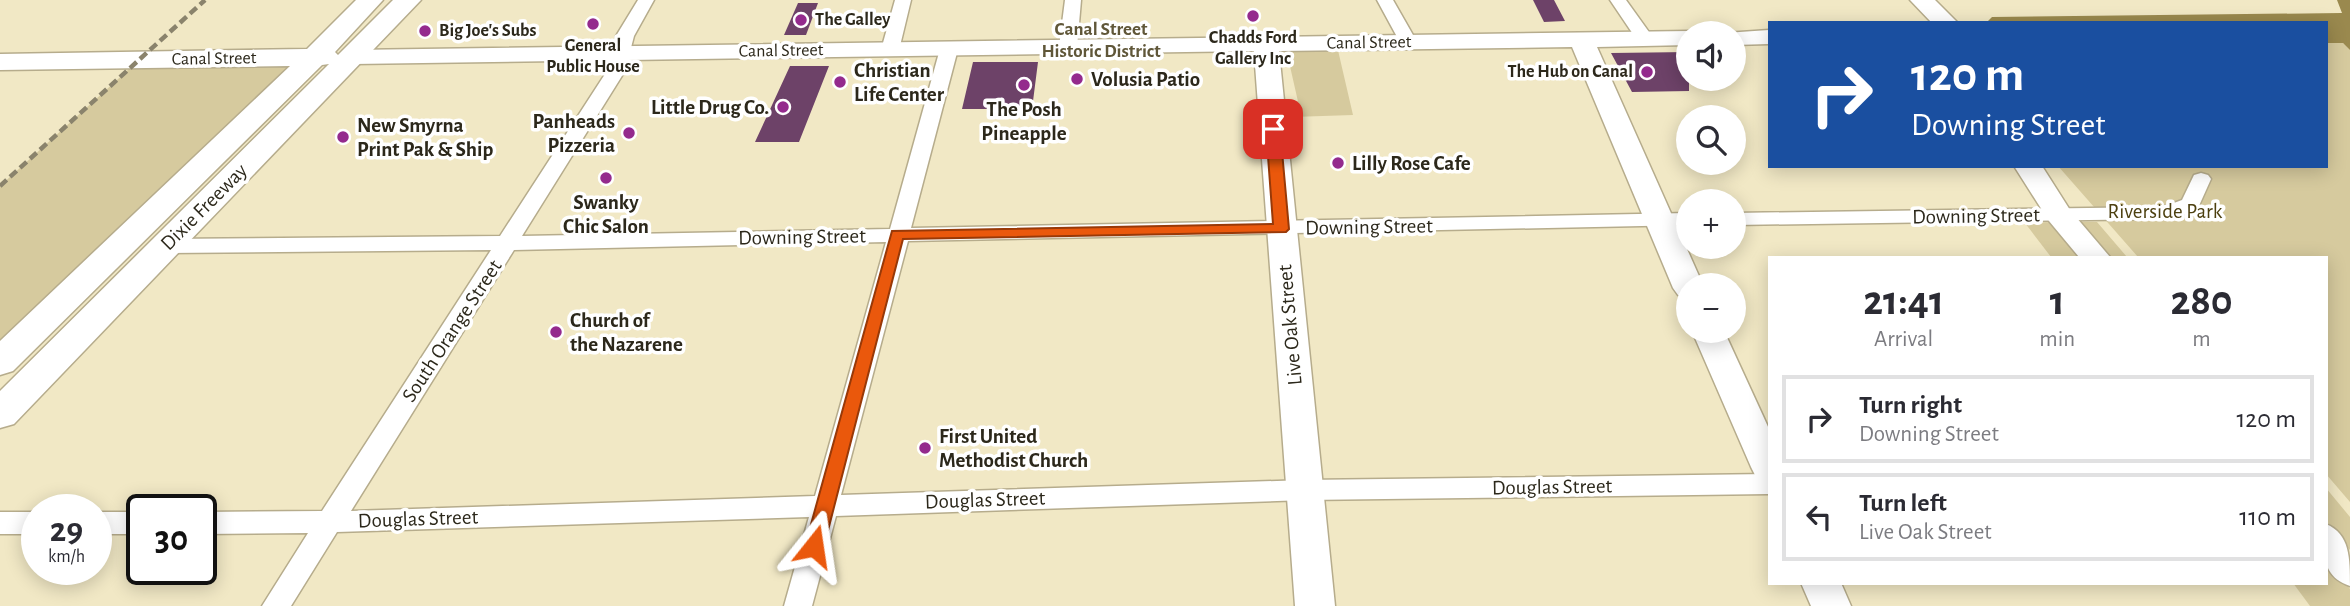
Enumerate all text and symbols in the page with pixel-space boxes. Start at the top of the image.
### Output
marker: Chadds Ford Gallery Inc [1245,8,1261,24]
place label: The Galley [815,11,891,29]
marker: The Galley [793,12,809,28]
marker: General Public House [585,16,601,32]
district label: Canal Street Historic District [1041,20,1161,61]
map controls [1676,21,1746,343]
button: sound [1676,21,1746,91]
place label: Big Joe's Subs [439,22,537,40]
marker: Big Joe's Subs [417,23,433,39]
place label: Chadds Ford Gallery Inc [1209,29,1298,68]
street label: Canal Street [1326,33,1412,53]
place label: General Public House [546,37,640,76]
street label: Canal Street [738,41,824,61]
street label: Canal Street [171,49,257,69]
icon: right [1796,49,1887,140]
text: 120 m [1911,51,2024,100]
place label: Christian Life Center [854,60,945,105]
place label: The Hub on Canal [1507,63,1633,81]
marker: The Hub on Canal [1639,64,1655,80]
place label: Volusia Patio [1091,69,1200,90]
marker: Volusia Patio [1069,71,1085,87]
marker: Christian Life Center [832,74,848,90]
marker: The Posh Pineapple [1016,77,1032,93]
place label: Little Drug Co. [651,97,769,118]
marker: Little Drug Co. [775,99,791,115]
place label: The Posh Pineapple [981,99,1067,144]
pin [1243,99,1303,159]
button: search [1676,105,1746,175]
text: Downing Street [1911,109,2105,141]
icon: arrive [1254,110,1292,148]
place label: Panheads Pizzeria [532,111,615,156]
place label: New Smyrna Print Pak & Ship [357,115,493,160]
marker: Panheads Pizzeria [621,125,637,141]
marker: New Smyrna Print Pak & Ship [335,129,351,145]
place label: Lilly Rose Cafe [1352,153,1471,174]
marker: Lilly Rose Cafe [1330,155,1346,171]
street label: Dixie Freeway [157,160,251,254]
marker: Swanky Chic Salon [598,170,614,186]
button: + [1676,189,1746,259]
place label: Swanky Chic Salon [563,192,649,237]
park label: Riverside Park [2108,201,2223,222]
street label: Downing Street [1912,204,2040,228]
street label: Downing Street [1305,215,1433,239]
street label: Downing Street [738,225,866,249]
street label: South Orange Street [398,256,506,406]
street label: Live Oak Street [1274,263,1306,386]
button: − [1676,273,1746,343]
text: 21:41 [1863,280,1944,322]
text: 1 [2050,280,2065,322]
text: 280 [2170,280,2233,322]
place label: Church of the Nazarene [570,310,683,355]
marker: Church of the Nazarene [548,324,564,340]
text: Arrival [1874,328,1933,351]
text: min [2039,328,2075,351]
text: m [2192,328,2211,351]
text: Turn right [1859,392,1962,418]
icon: right [1800,400,1838,438]
text: 120 m [2236,406,2296,432]
text: Downing Street [1859,423,1999,446]
place label: First United Methodist Church [939,426,1088,471]
marker: First United Methodist Church [917,440,933,456]
street label: Douglas Street [1492,475,1613,499]
street label: Douglas Street [924,487,1046,513]
text: Turn left [1859,490,1947,516]
speed limit sign: 30 [126,494,217,585]
icon: left [1800,498,1838,536]
text: 110 m [2239,504,2296,530]
street label: Douglas Street [357,506,479,532]
position arrow [777,509,851,583]
text: 29 [50,513,83,548]
text: Live Oak Street [1859,521,1992,544]
text: km/h [48,548,85,566]

